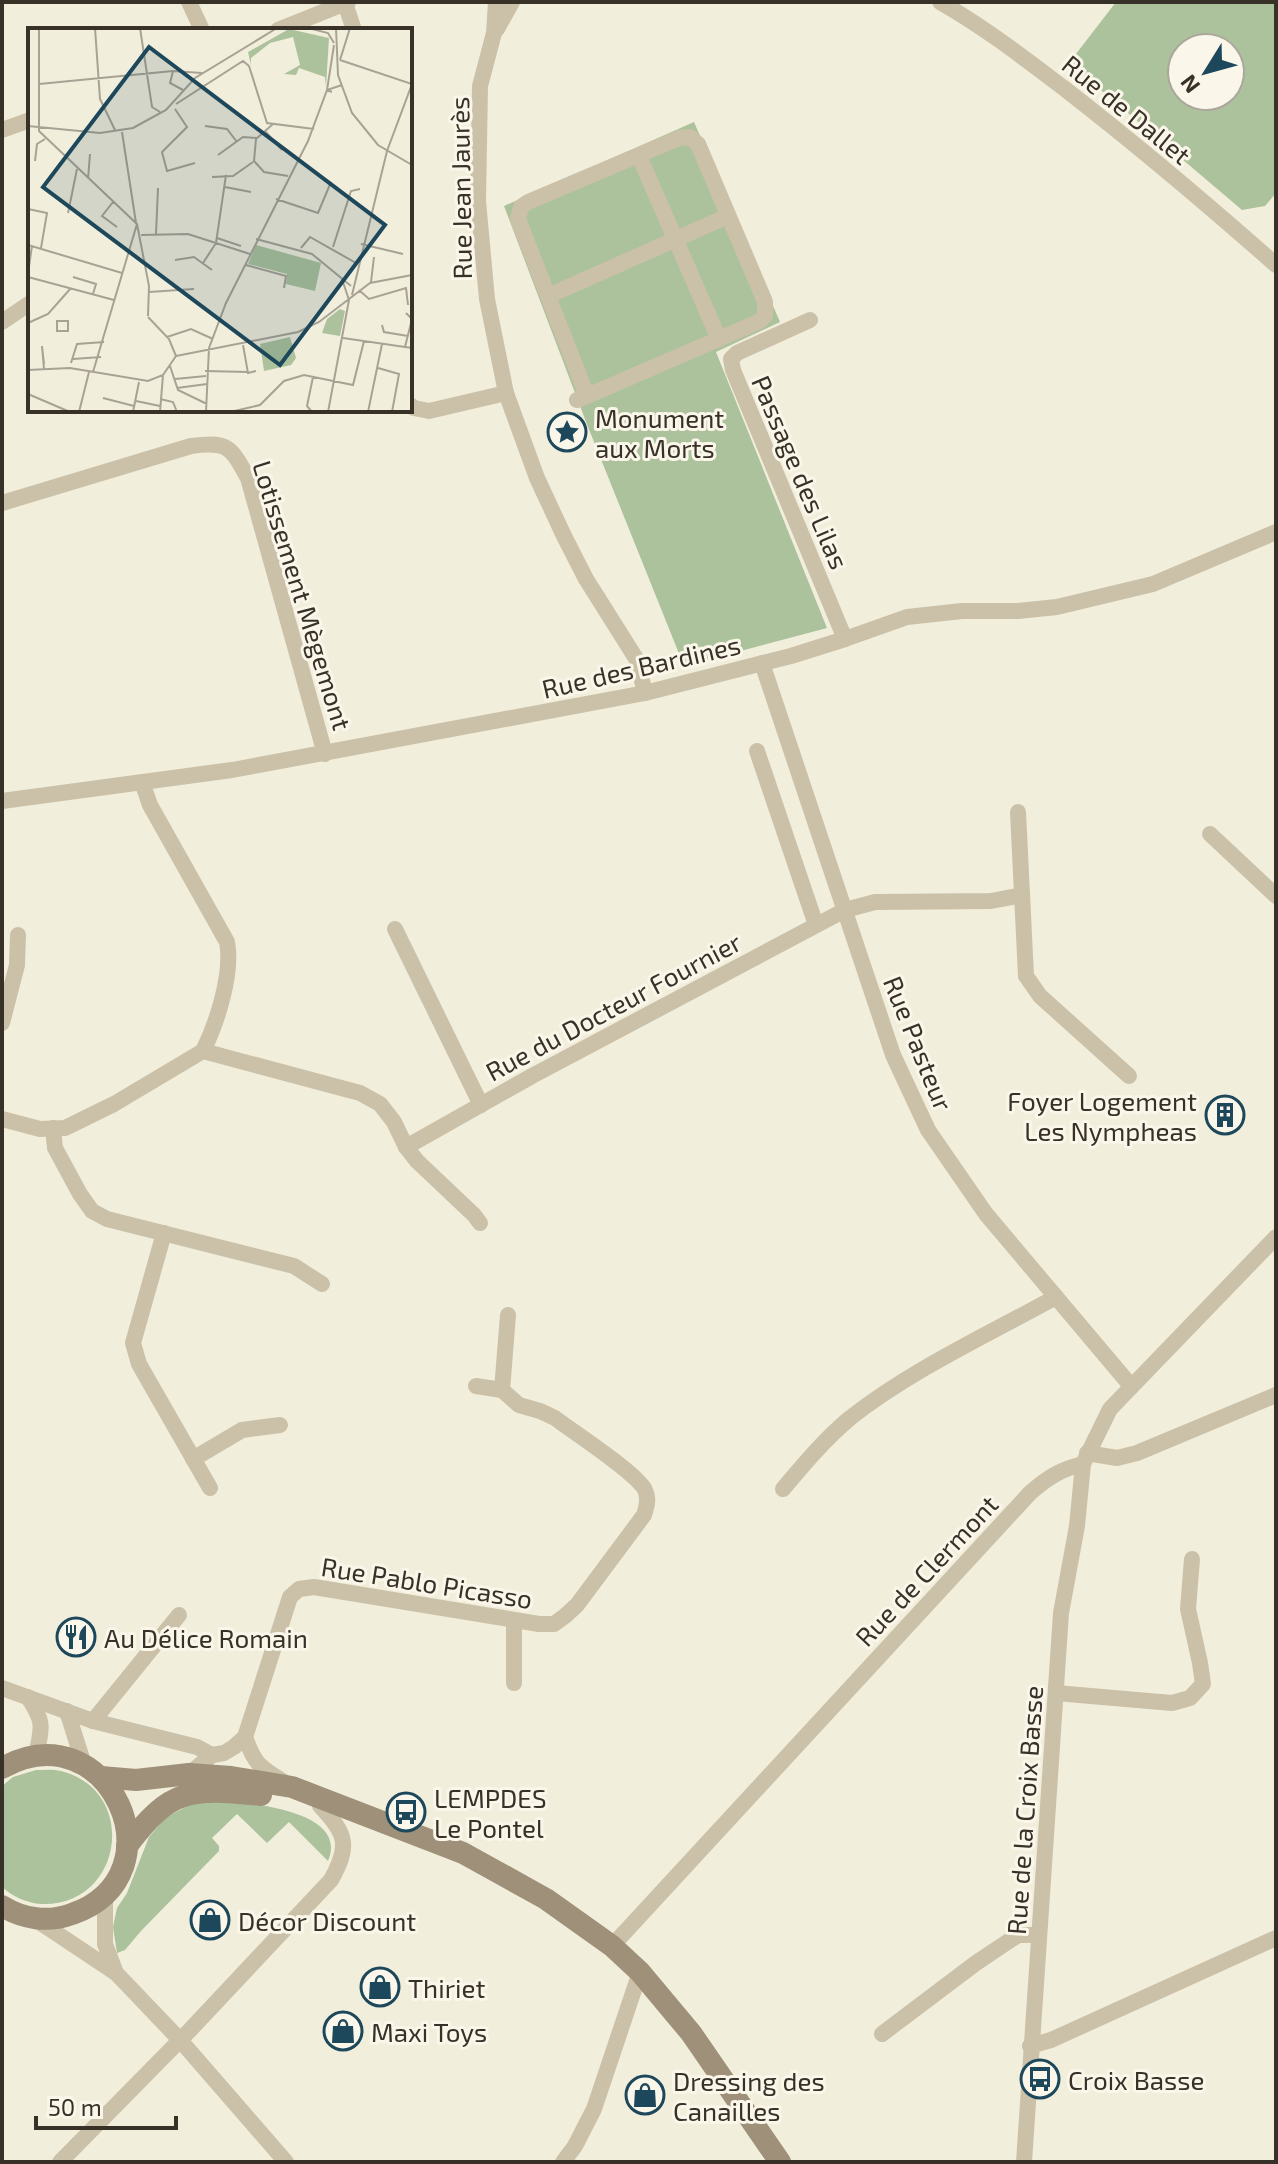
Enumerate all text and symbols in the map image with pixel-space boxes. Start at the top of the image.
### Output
inset map [28,28,412,412]
north arrow [1166,32,1246,112]
street label: Rue de Dallet [1057,48,1198,170]
text: N [1174,70,1204,99]
street label: Rue Jean Jaurès [443,96,477,280]
street label: Passage des Lilas [746,371,856,573]
place label: Monument aux Morts [595,402,724,463]
place icon: Monument aux Morts [546,411,588,453]
street label: Lotissement Mègemont [247,457,359,734]
street label: Rue des Bardines [539,628,743,704]
street label: Rue du Docteur Fournier [480,925,746,1087]
street label: Rue Pasteur [878,971,960,1115]
place label: Foyer Logement Les Nympheas [1007,1085,1197,1146]
building icon: Foyer Logement Les Nympheas [1204,1094,1246,1136]
street label: Rue de Clermont [848,1488,1004,1652]
street label: Rue Pablo Picasso [319,1550,535,1614]
restaurant icon: Au Délice Romain [55,1616,97,1658]
place label: Au Délice Romain [104,1622,308,1653]
street label: Rue de la Croix Basse [1000,1684,1048,1936]
place label: LEMPDES Le Pontel [434,1782,546,1843]
bus stop icon: LEMPDES Le Pontel [385,1791,427,1833]
shop icon: Décor Discount [189,1899,231,1941]
place label: Décor Discount [238,1905,416,1936]
shop icon: Thiriet [359,1966,401,2008]
place label: Thiriet [408,1972,485,2003]
shop icon: Maxi Toys [322,2010,364,2052]
place label: Maxi Toys [371,2016,487,2047]
bus stop icon: Croix Basse [1019,2058,1061,2100]
place label: Croix Basse [1068,2064,1204,2095]
place label: Dressing des Canailles [673,2065,825,2126]
shop icon: Dressing des Canailles [624,2074,666,2116]
scale bar [36,2080,176,2130]
text: 50 m [48,2092,102,2121]

